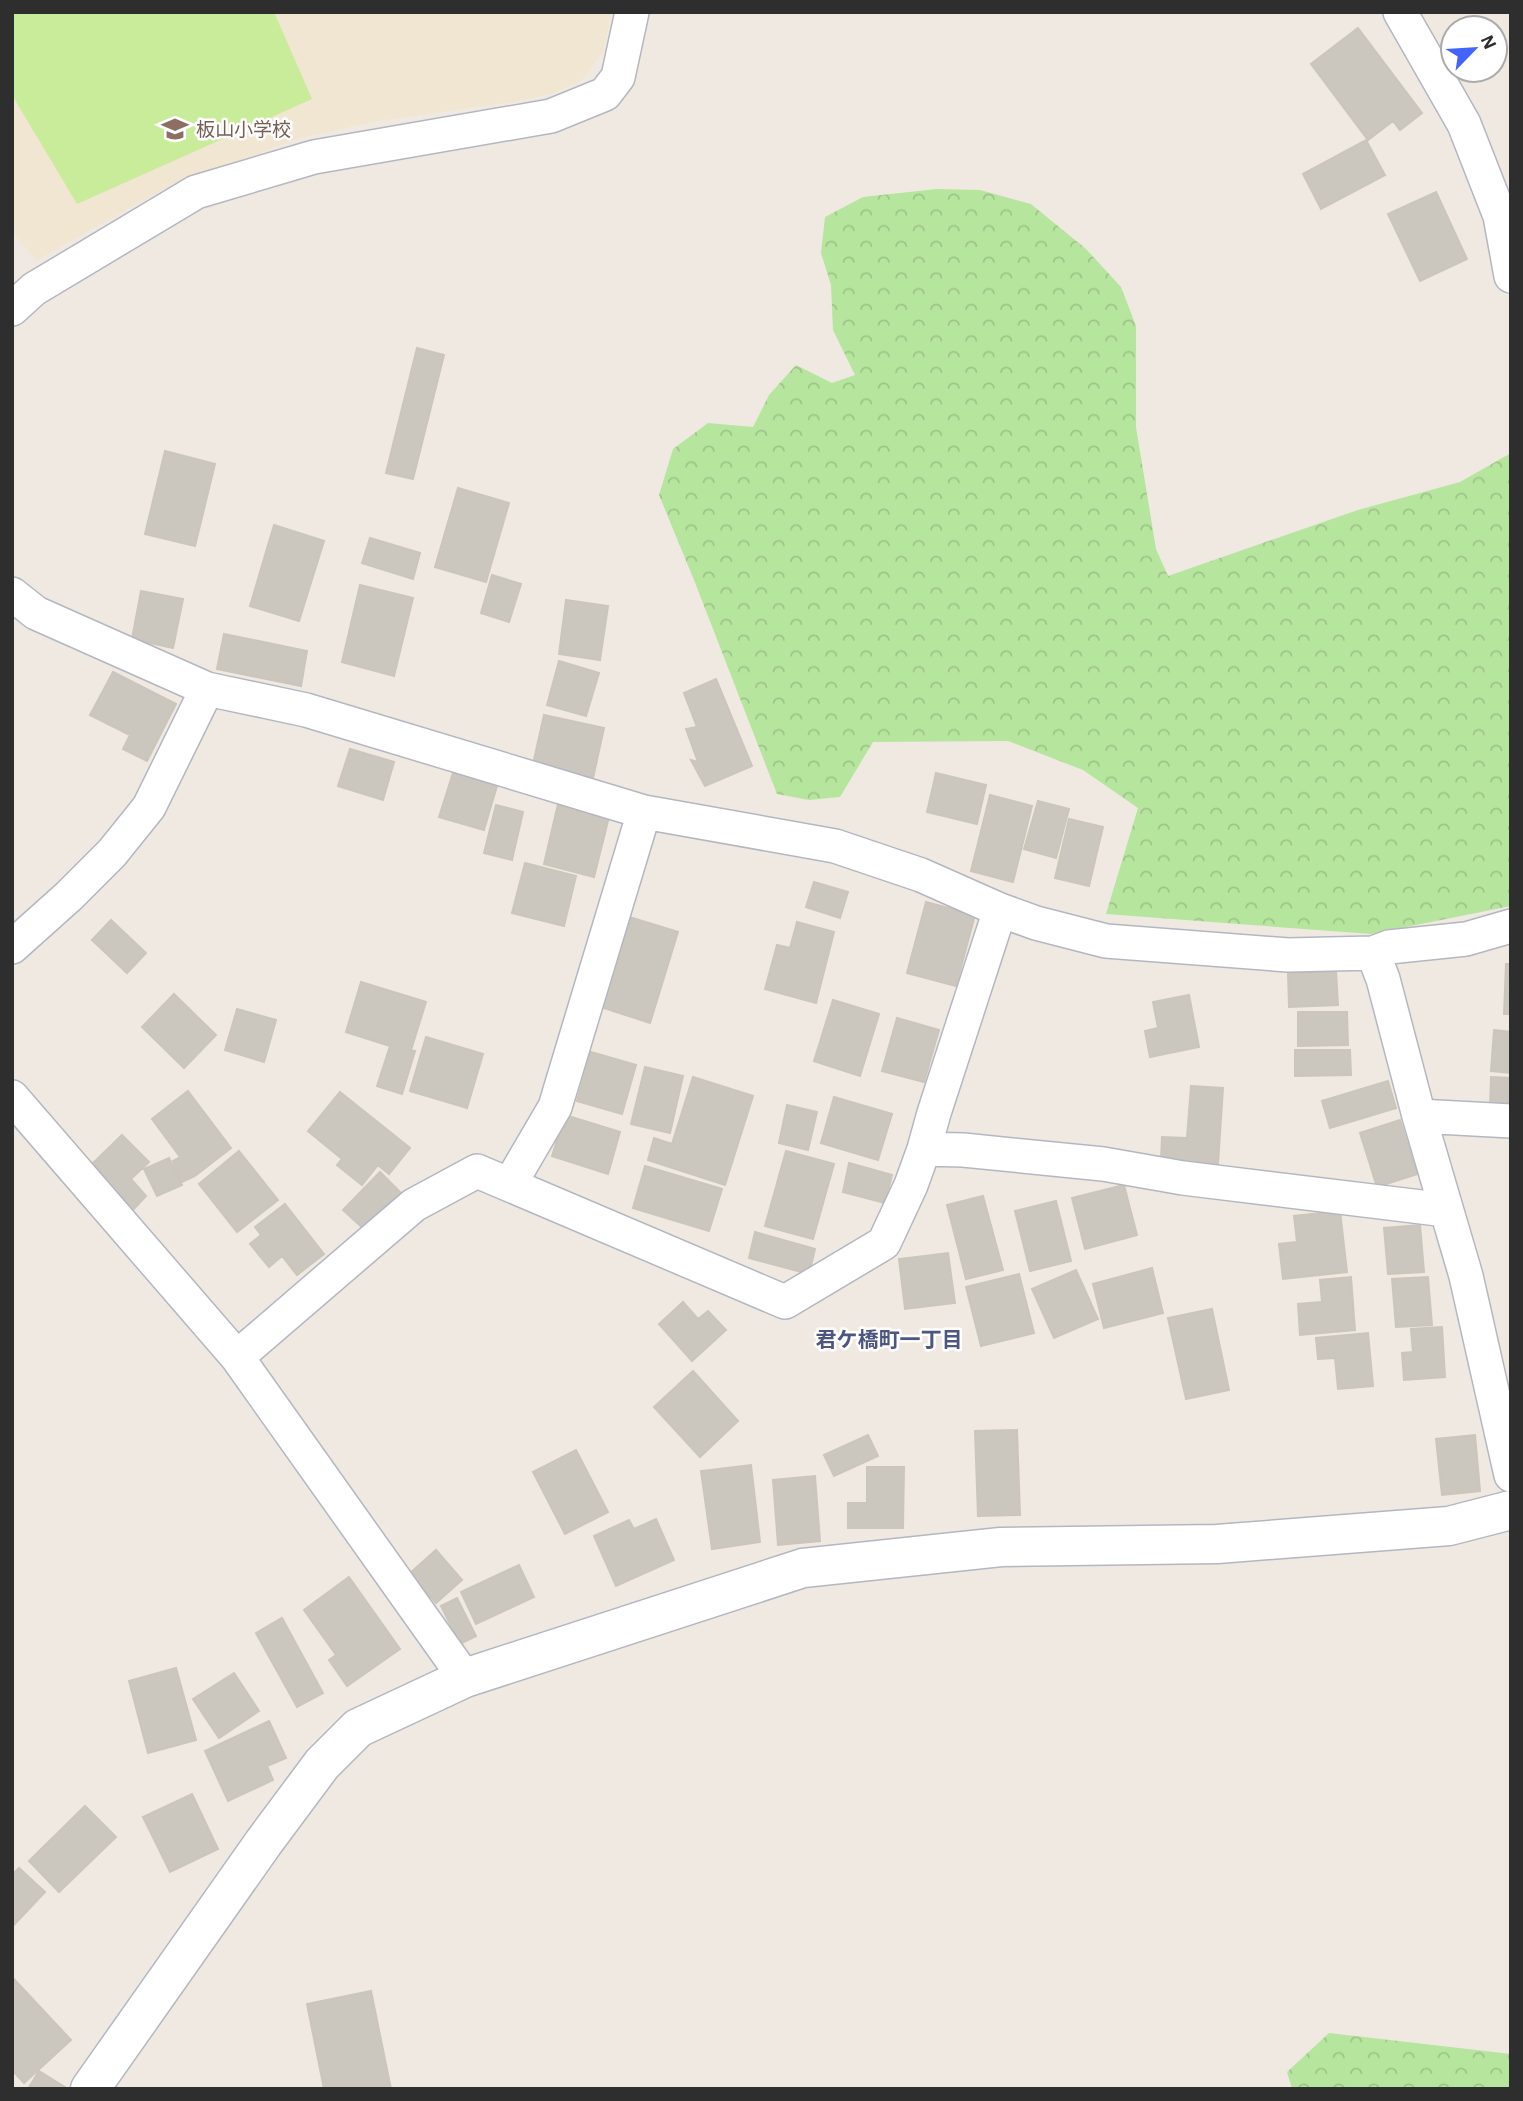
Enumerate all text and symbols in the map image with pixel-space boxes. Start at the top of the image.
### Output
north arrow [1439,14,1509,84]
text: N [1477,32,1499,52]
school or university icon: 板山小学校 [160,114,190,144]
place label: 板山小学校 [196,119,291,140]
district label: 君ケ橋町一丁目 [816,1329,963,1351]

